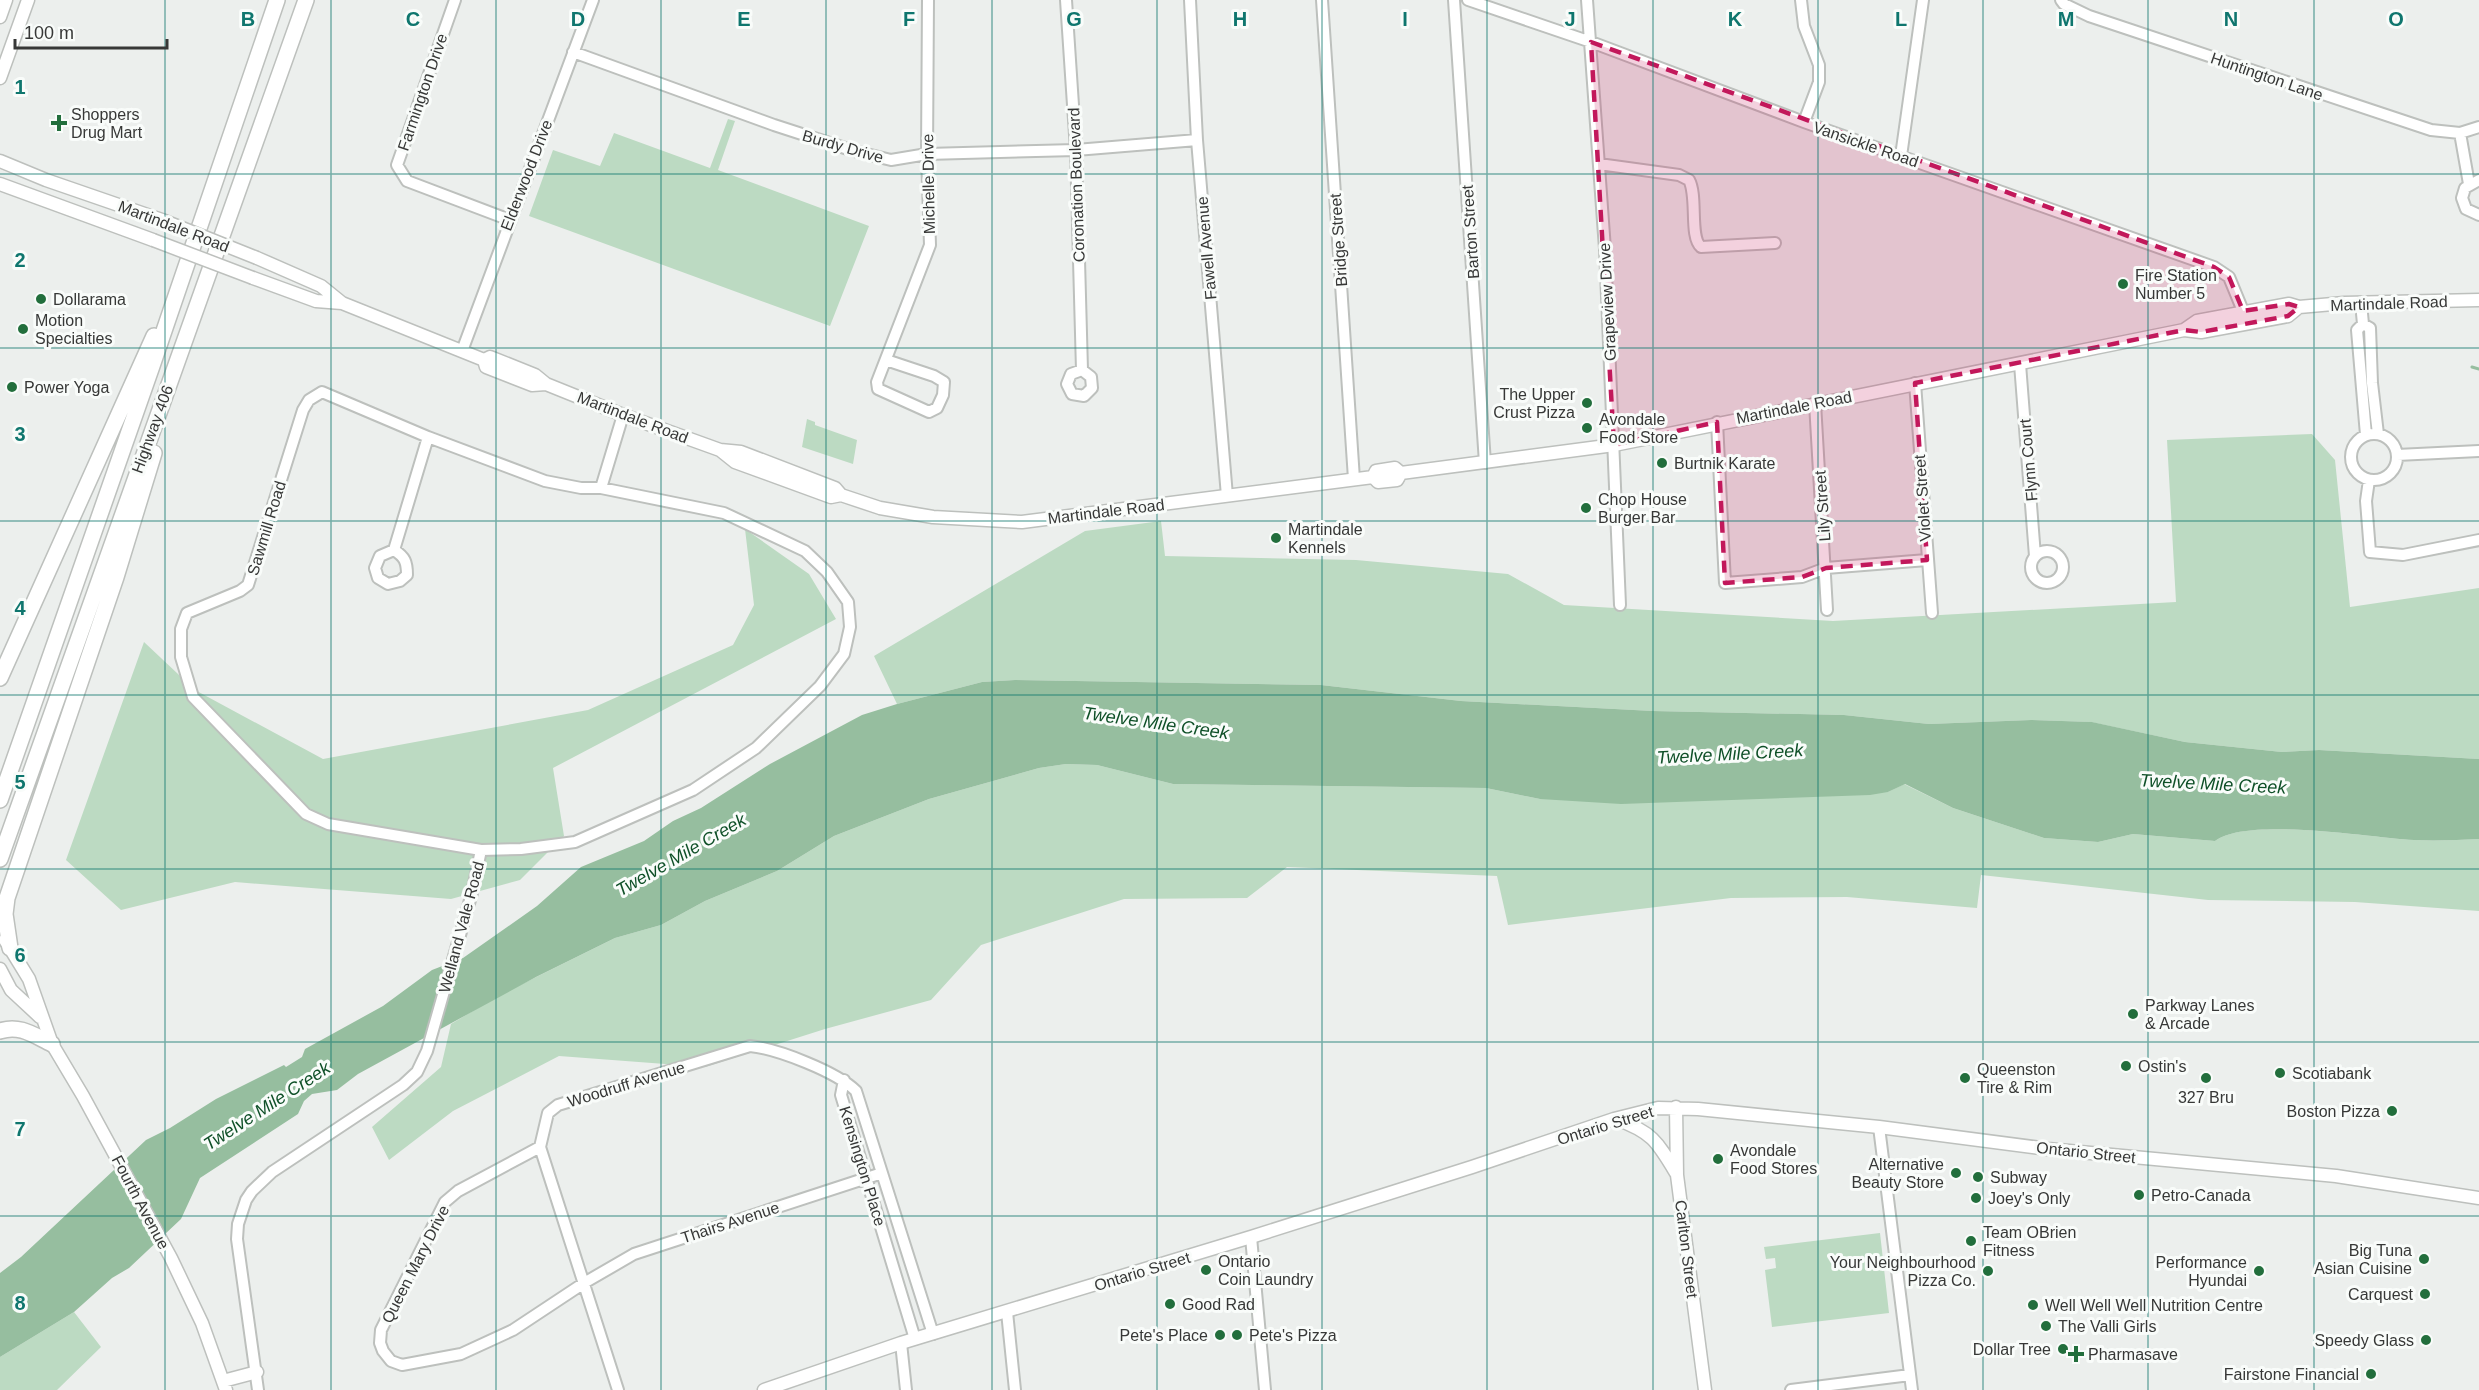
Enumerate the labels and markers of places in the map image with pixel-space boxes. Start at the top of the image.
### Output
place label: Shoppers Drug Mart [71,106,143,141]
marker: Shoppers Drug Mart [52,116,66,130]
place label: Fire Station Number 5 [2135,267,2217,302]
marker: Fire Station Number 5 [2116,277,2130,291]
place label: Dollarama [53,291,126,308]
marker: Dollarama [34,292,48,306]
place label: Motion Specialties [35,312,112,347]
marker: Motion Specialties [16,322,30,336]
place label: Power Yoga [24,379,110,396]
marker: Power Yoga [5,380,19,394]
place label: The Upper Crust Pizza [1493,386,1576,421]
marker: The Upper Crust Pizza [1580,396,1594,410]
place label: Avondale Food Store [1599,411,1678,446]
marker: Avondale Food Store [1580,421,1594,435]
place label: Burtnik Karate [1674,455,1775,472]
marker: Burtnik Karate [1655,456,1669,470]
place label: Chop House Burger Bar [1598,491,1687,526]
marker: Chop House Burger Bar [1579,501,1593,515]
place label: Martindale Kennels [1288,521,1363,556]
marker: Martindale Kennels [1269,531,1283,545]
place label: Parkway Lanes & Arcade [2145,997,2254,1032]
marker: Parkway Lanes & Arcade [2126,1007,2140,1021]
place label: Ostin's [2138,1058,2186,1075]
marker: Ostin's [2119,1059,2133,1073]
place label: Queenston Tire & Rim [1977,1061,2055,1096]
place label: Scotiabank [2292,1065,2372,1082]
marker: Scotiabank [2273,1066,2287,1080]
marker: Queenston Tire & Rim [1958,1071,1972,1085]
marker: 327 Bru [2199,1071,2213,1085]
place label: 327 Bru [2178,1089,2234,1106]
place label: Boston Pizza [2287,1103,2380,1120]
marker: Boston Pizza [2385,1104,2399,1118]
place label: Avondale Food Stores [1730,1142,1817,1177]
marker: Avondale Food Stores [1711,1152,1725,1166]
place label: Alternative Beauty Store [1852,1156,1944,1191]
marker: Alternative Beauty Store [1949,1166,1963,1180]
place label: Subway [1990,1169,2047,1186]
marker: Subway [1971,1170,1985,1184]
place label: Petro-Canada [2151,1187,2251,1204]
marker: Petro-Canada [2132,1188,2146,1202]
place label: Joey's Only [1988,1190,2070,1207]
marker: Joey's Only [1969,1191,1983,1205]
place label: Team OBrien Fitness [1983,1224,2076,1259]
marker: Team OBrien Fitness [1964,1234,1978,1248]
place label: Big Tuna Asian Cuisine [2314,1242,2412,1277]
marker: Big Tuna Asian Cuisine [2417,1252,2431,1266]
place label: Ontario Coin Laundry [1218,1253,1313,1288]
place label: Your Neighbourhood Pizza Co. [1830,1254,1976,1289]
place label: Performance Hyundai [2155,1254,2247,1289]
marker: Ontario Coin Laundry [1199,1263,1213,1277]
marker: Your Neighbourhood Pizza Co. [1981,1264,1995,1278]
marker: Performance Hyundai [2252,1264,2266,1278]
place label: Carquest [2348,1286,2414,1303]
marker: Carquest [2418,1287,2432,1301]
place label: Good Rad [1182,1296,1255,1313]
marker: Good Rad [1163,1297,1177,1311]
place label: Well Well Well Nutrition Centre [2045,1297,2263,1314]
marker: Well Well Well Nutrition Centre [2026,1298,2040,1312]
place label: The Valli Girls [2058,1318,2156,1335]
marker: The Valli Girls [2039,1319,2053,1333]
place label: Pete's Place [1120,1327,1208,1344]
place label: Pete's Pizza [1249,1327,1337,1344]
marker: Pete's Place [1213,1328,1227,1342]
marker: Pete's Pizza [1230,1328,1244,1342]
place label: Speedy Glass [2314,1332,2414,1349]
marker: Speedy Glass [2419,1333,2433,1347]
place label: Dollar Tree [1973,1341,2051,1358]
marker: Dollar Tree [2056,1342,2070,1356]
place label: Pharmasave [2088,1346,2178,1363]
marker: Pharmasave [2069,1347,2083,1361]
place label: Fairstone Financial [2224,1366,2359,1383]
marker: Fairstone Financial [2364,1367,2378,1381]

